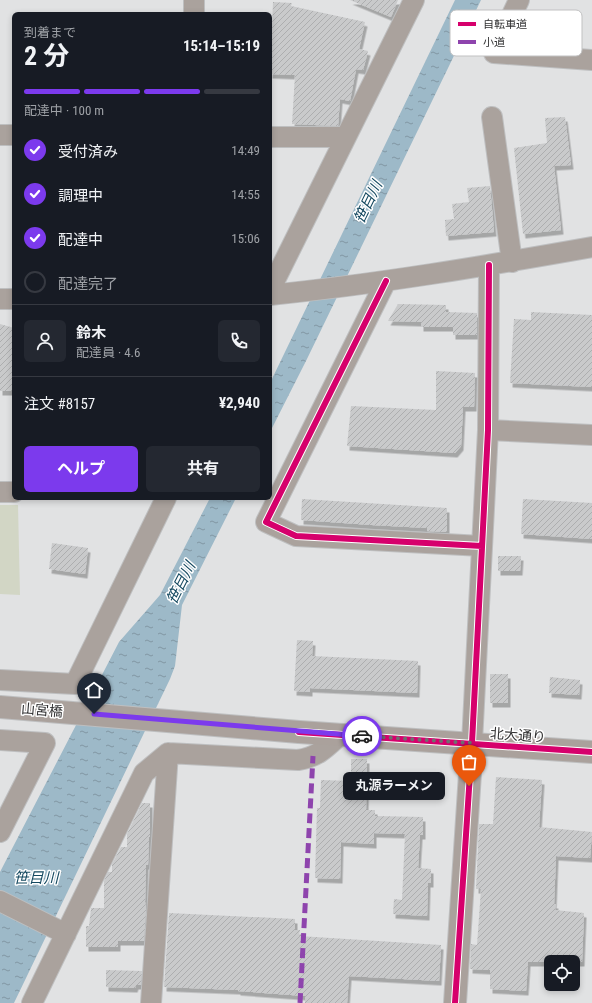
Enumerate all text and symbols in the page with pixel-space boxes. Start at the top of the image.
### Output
legend [450,10,582,56]
text: 自転車道 [483,18,527,31]
text: 到着まで [24,25,76,40]
text: 小道 [483,36,505,49]
text: 15:14–15:19 [183,37,260,55]
text: 2 分 [24,41,69,71]
text: 配達中 · 100 m [24,103,104,118]
icon: check [24,139,46,161]
text: 受付済み [58,143,118,161]
text: 14:49 [231,143,260,158]
water label: 笹目川 [350,176,387,226]
icon: check [24,183,46,205]
text: 調理中 [58,187,103,205]
text: 14:55 [231,187,260,202]
icon: check [24,227,46,249]
text: 配達中 [58,231,103,249]
text: 15:06 [231,231,260,246]
text: 配達完了 [58,275,118,293]
button: person [24,320,66,362]
button: phone [218,320,260,362]
text: 鈴木 [76,324,106,342]
text: 配達員 · 4.6 [76,345,140,360]
text: ¥2,940 [219,394,260,412]
text: 注文 #8157 [24,395,95,413]
button: ヘルプ [24,446,138,492]
button: 共有 [146,446,260,492]
water label: 笹目川 [163,557,200,607]
pin [77,673,111,714]
icon: home [83,679,105,701]
street label: 山宮橋 [20,700,64,720]
courier [342,716,382,756]
icon: car [351,725,373,747]
street label: 北大通り [490,725,546,745]
pin [452,745,486,786]
icon: bag [458,751,480,773]
callout: 丸源ラーメン [343,772,445,800]
text: 丸源ラーメン [355,778,433,793]
water label: 笹目川 [13,869,60,887]
map controls [544,955,580,991]
button: locate [544,955,580,991]

